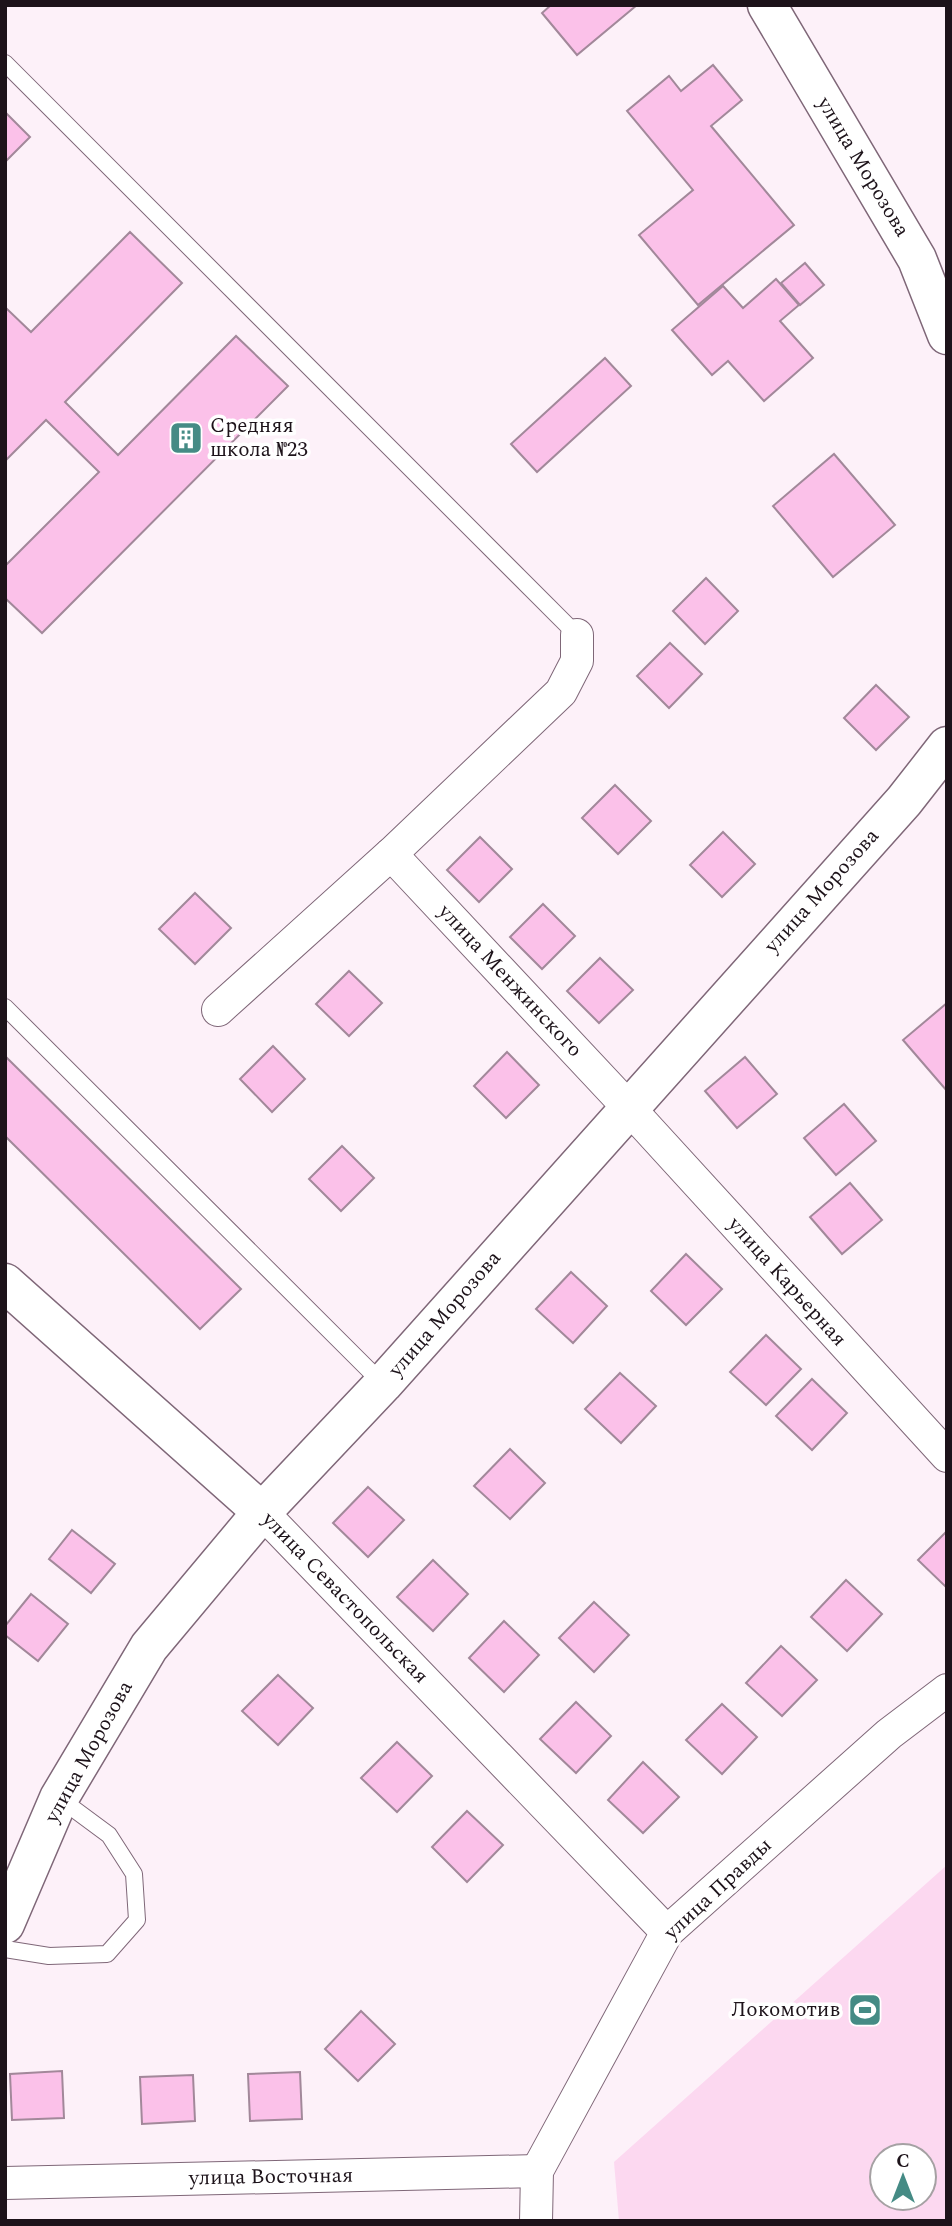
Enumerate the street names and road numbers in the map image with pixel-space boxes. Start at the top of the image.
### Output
street label: улица Морозова [808,90,918,244]
street label: улица Морозова [756,821,887,961]
street label: улица Менжинского [430,896,590,1065]
street label: улица Карьерная [719,1209,854,1354]
street label: улица Морозова [380,1243,510,1385]
street label: улица Севастопольская [253,1504,436,1691]
street label: улица Морозова [36,1674,142,1830]
street label: улица Правды [656,1830,779,1948]
street label: улица Восточная [188,2160,353,2194]

